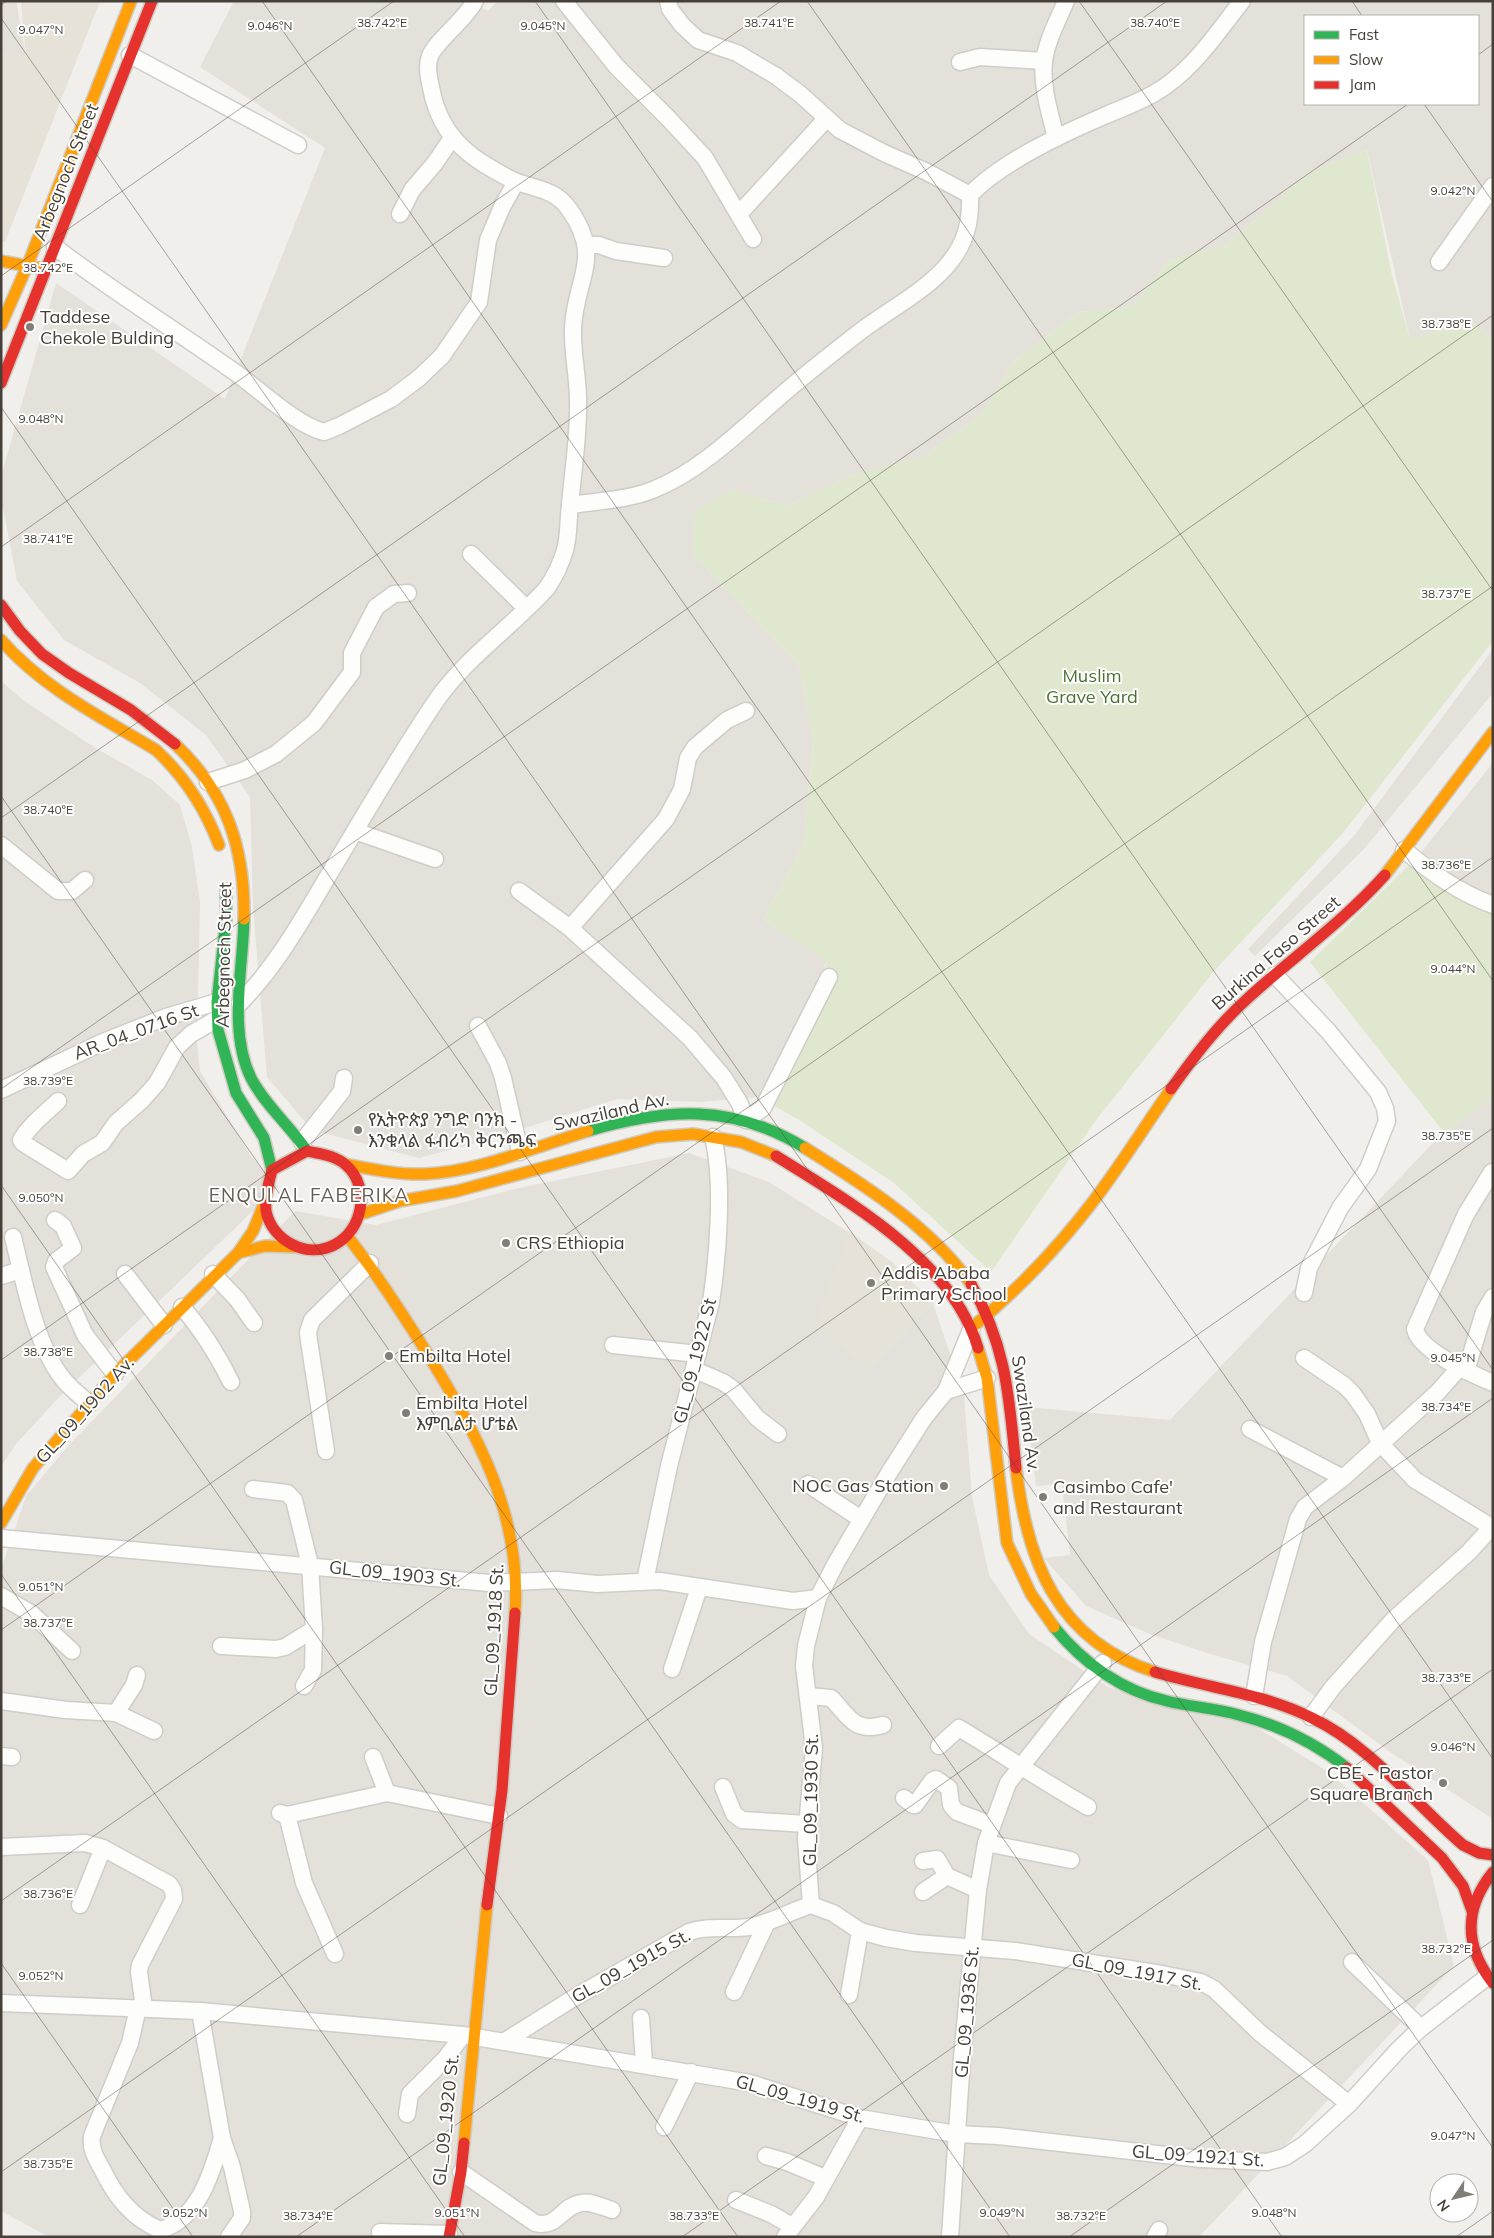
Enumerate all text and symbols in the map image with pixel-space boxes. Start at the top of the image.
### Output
text: 38.742°E [357,15,407,30]
text: 38.741°E [744,15,794,30]
text: 38.740°E [1130,15,1180,30]
legend [1304,15,1479,105]
text: 9.046°N [248,18,292,33]
text: 9.045°N [521,18,565,33]
text: 9.047°N [19,22,63,37]
text: Fast [1349,25,1379,44]
text: Slow [1349,50,1383,69]
text: Jam [1349,75,1376,94]
street label: Arbegnoch Street [28,100,104,244]
text: 9.042°N [1431,183,1475,198]
text: 38.742°E [23,260,73,275]
place label: Taddese Chekole Bulding [40,305,174,349]
text: 38.738°E [1421,316,1471,331]
marker: Taddese Chekole Bulding [24,321,36,333]
text: 9.048°N [19,411,63,426]
text: 38.741°E [23,531,73,546]
text: 38.737°E [1421,586,1471,601]
park label: Muslim Grave Yard [1046,664,1138,708]
text: 38.740°E [23,802,73,817]
text: 38.736°E [1421,857,1471,872]
street label: Arbegnoch Street [211,882,236,1028]
street label: Burkina Faso Street [1207,890,1345,1015]
text: 9.044°N [1431,961,1475,976]
street label: AR_04_0716 St [70,998,201,1065]
text: 38.739°E [23,1073,73,1088]
street label: Swaziland Av. [551,1087,671,1136]
place label: የኢትዮጵያ ንግድ ባንክ - እንቁላል ፋብሪካ ቅርንጫፍ [368,1108,536,1152]
marker: የኢትዮጵያ ንግድ ባንክ - እንቁላል ፋብሪካ ቅርንጫፍ [352,1124,364,1136]
text: 38.735°E [1421,1128,1471,1143]
district label: ENQULAL FABERIKA [209,1183,409,1207]
text: 9.050°N [19,1190,63,1205]
place label: CRS Ethiopia [516,1231,624,1254]
marker: CRS Ethiopia [500,1237,512,1249]
place label: Addis Ababa Primary School [881,1261,1007,1305]
marker: Addis Ababa Primary School [865,1277,877,1289]
street label: GL_09_1922 St [668,1296,721,1426]
text: 38.738°E [23,1344,73,1359]
place label: Embilta Hotel [399,1344,511,1367]
marker: Embilta Hotel [383,1350,395,1362]
text: 9.045°N [1431,1350,1475,1365]
street label: GL_09_1902 Av. [30,1351,139,1468]
street label: Swaziland Av. [1007,1354,1046,1474]
place label: Embilta Hotel እምቢልታ ሆቴል [416,1391,528,1435]
text: 38.734°E [1421,1399,1471,1414]
marker: Embilta Hotel እምቢልታ ሆቴል [400,1407,412,1419]
place label: NOC Gas Station [792,1474,934,1497]
place label: Casimbo Cafe' and Restaurant [1053,1475,1182,1519]
marker: NOC Gas Station [938,1480,950,1492]
marker: Casimbo Cafe' and Restaurant [1037,1491,1049,1503]
street label: GL_09_1903 St. [328,1555,462,1592]
street label: GL_09_1918 St. [479,1563,508,1697]
text: 9.051°N [19,1579,63,1594]
text: 38.737°E [23,1615,73,1630]
text: 38.733°E [1421,1670,1471,1685]
street label: GL_09_1930 St. [798,1733,823,1867]
text: 9.046°N [1431,1739,1475,1754]
place label: CBE - Pastor Square Branch [1309,1761,1433,1805]
marker: CBE - Pastor Square Branch [1437,1777,1449,1789]
text: 38.736°E [23,1886,73,1901]
street label: GL_09_1915 St. [567,1923,694,2008]
text: 38.732°E [1421,1941,1471,1956]
street label: GL_09_1936 St. [949,1945,984,2079]
street label: GL_09_1917 St. [1070,1948,1204,1995]
text: 9.052°N [19,1968,63,1983]
street label: GL_09_1920 St. [427,2053,464,2187]
street label: GL_09_1919 St. [733,2069,867,2128]
text: 9.047°N [1431,2128,1475,2143]
street label: GL_09_1921 St. [1131,2139,1265,2172]
text: 38.735°E [23,2156,73,2171]
north arrow [1429,2173,1479,2223]
text: N [1433,2196,1454,2215]
text: 9.052°N [163,2205,207,2220]
text: 9.051°N [435,2205,479,2220]
text: 9.049°N [980,2205,1024,2220]
text: 9.048°N [1252,2205,1296,2220]
text: 38.734°E [283,2208,333,2223]
text: 38.733°E [669,2208,719,2223]
text: 38.732°E [1056,2208,1106,2223]

